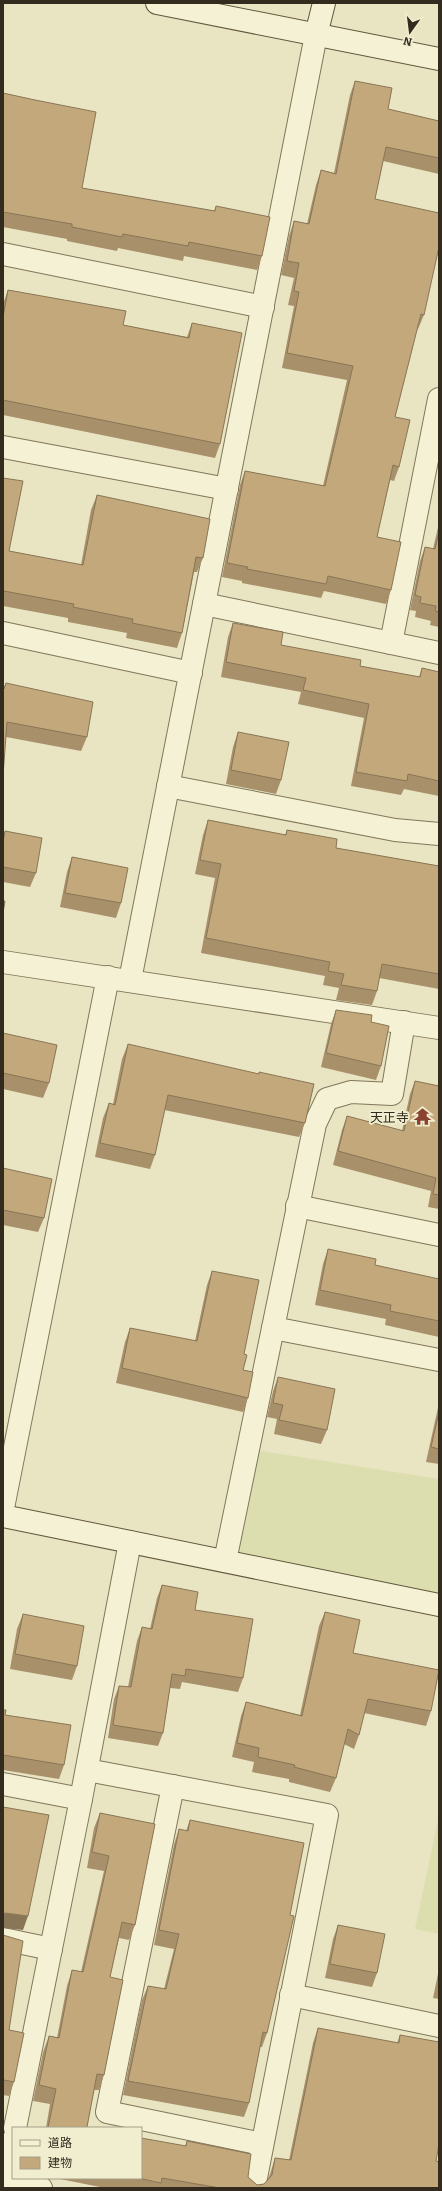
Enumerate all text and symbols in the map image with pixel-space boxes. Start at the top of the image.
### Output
north arrow [390,12,430,52]
text: N [402,34,413,49]
temple icon: 天正寺 [412,1107,432,1127]
place label: 天正寺 [370,1110,409,1125]
legend [12,2127,142,2179]
text: 道路 [48,2136,72,2150]
text: 建物 [48,2156,72,2170]

